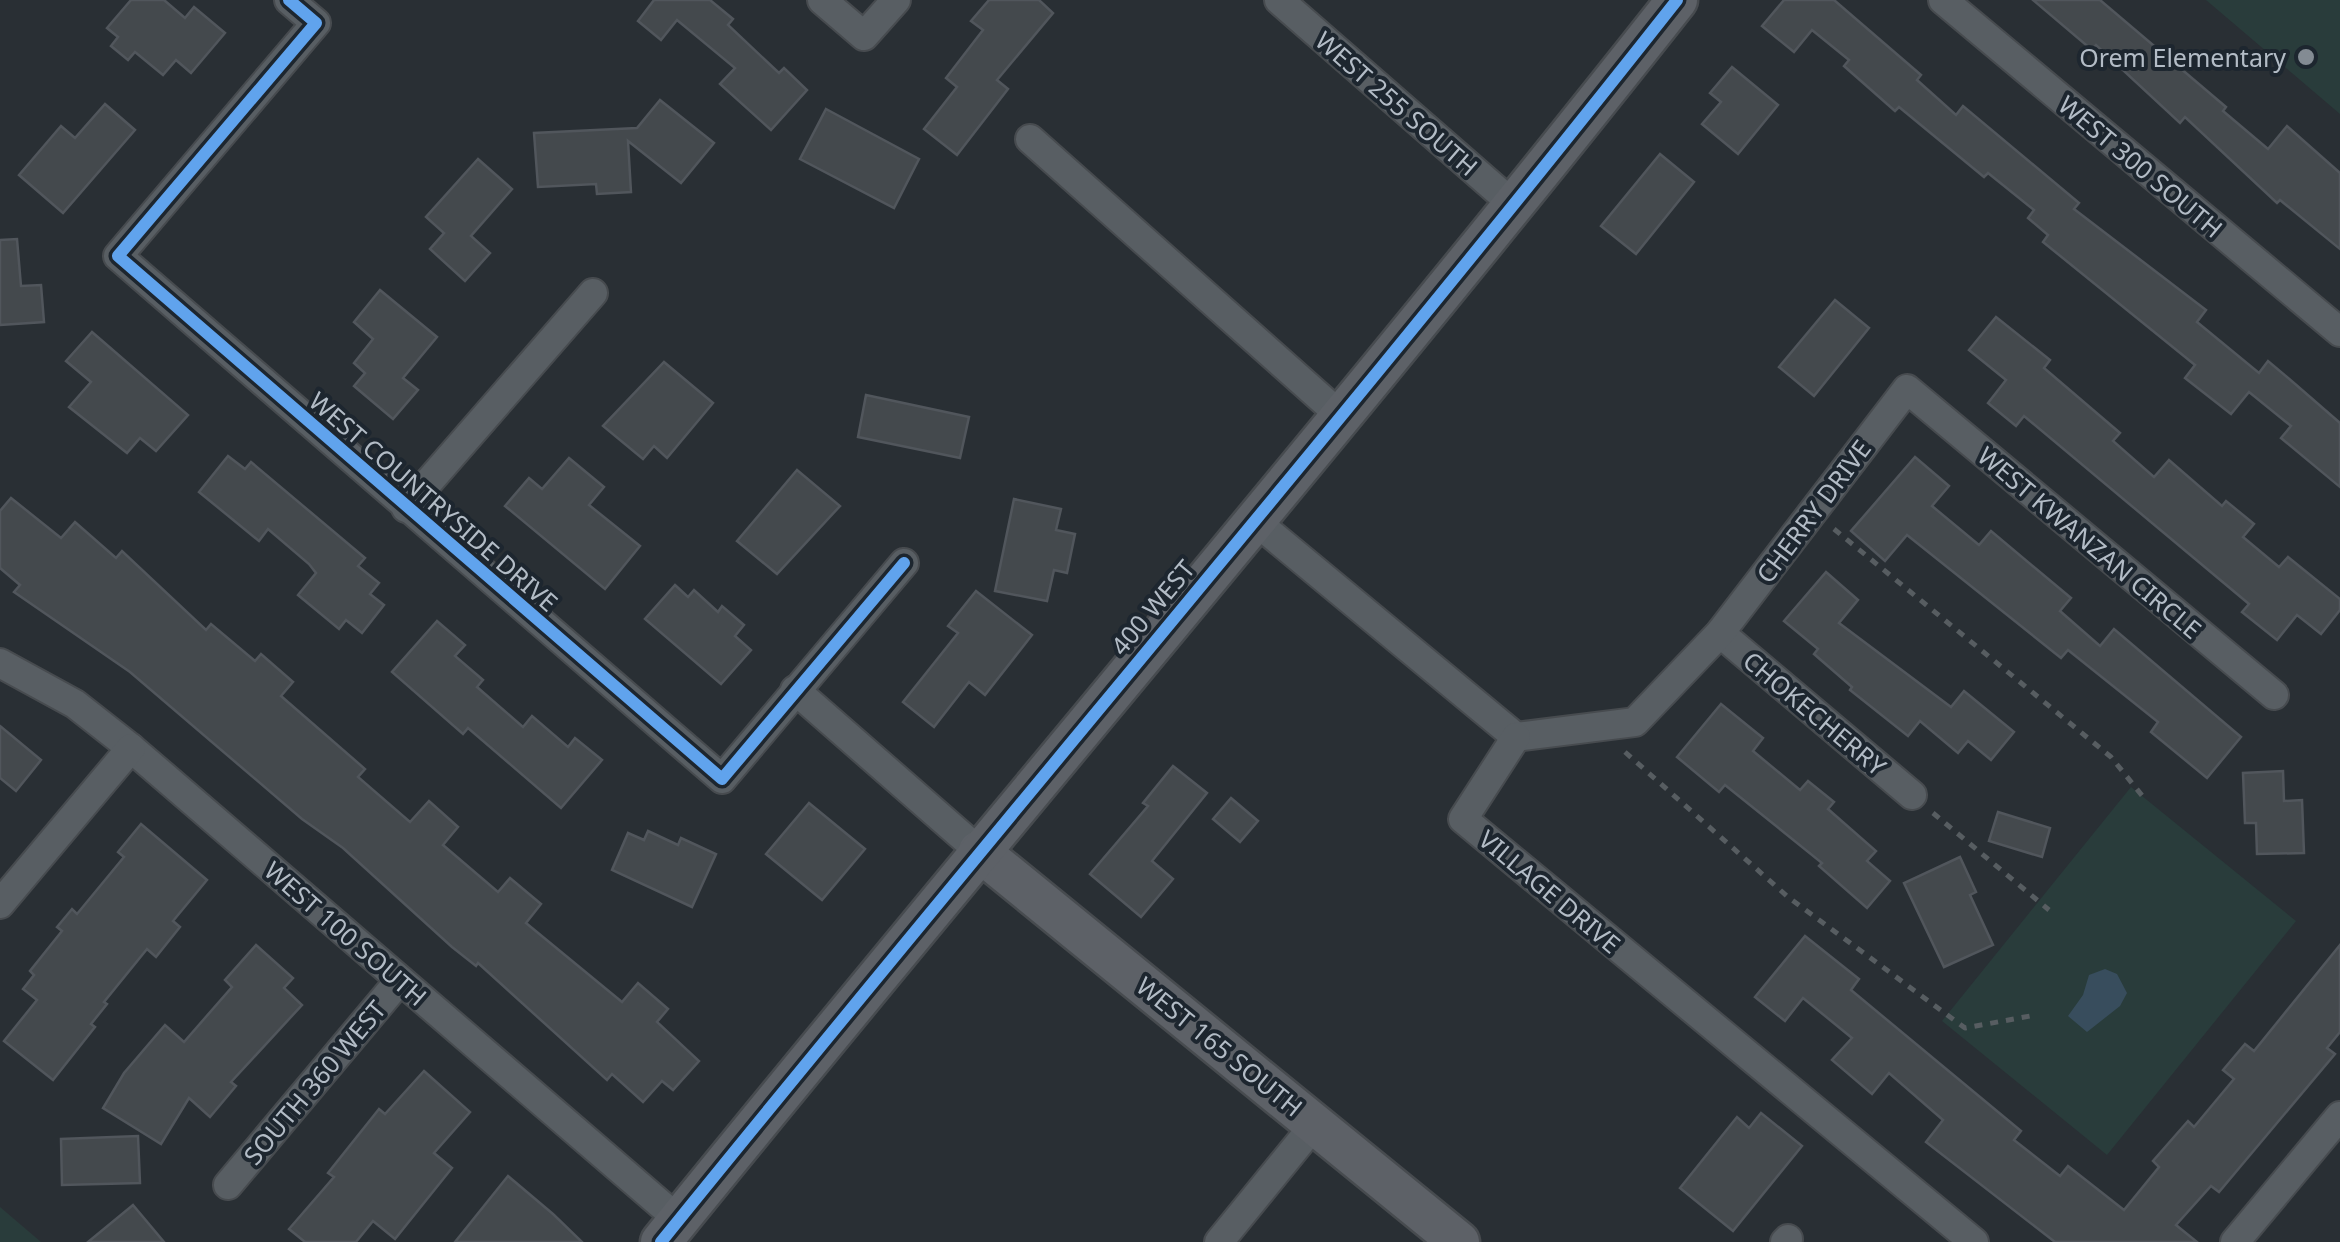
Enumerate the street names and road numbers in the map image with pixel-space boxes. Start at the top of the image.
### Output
street label: WEST 255 SOUTH [1309,23,1485,183]
street label: WEST 300 SOUTH [2052,87,2230,245]
street label: WEST COUNTRYSIDE DRIVE [302,384,566,618]
street label: CHERRY DRIVE [1748,432,1878,590]
street label: WEST KWANZAN CIRCLE [1971,438,2209,646]
street label: 400 WEST [1102,552,1202,662]
street label: CHOKECHERRY [1736,643,1894,783]
street label: VILLAGE DRIVE [1472,822,1628,960]
street label: WEST 100 SOUTH [258,853,434,1013]
street label: WEST 165 SOUTH [1130,968,1310,1124]
street label: SOUTH 360 WEST [235,993,393,1171]

